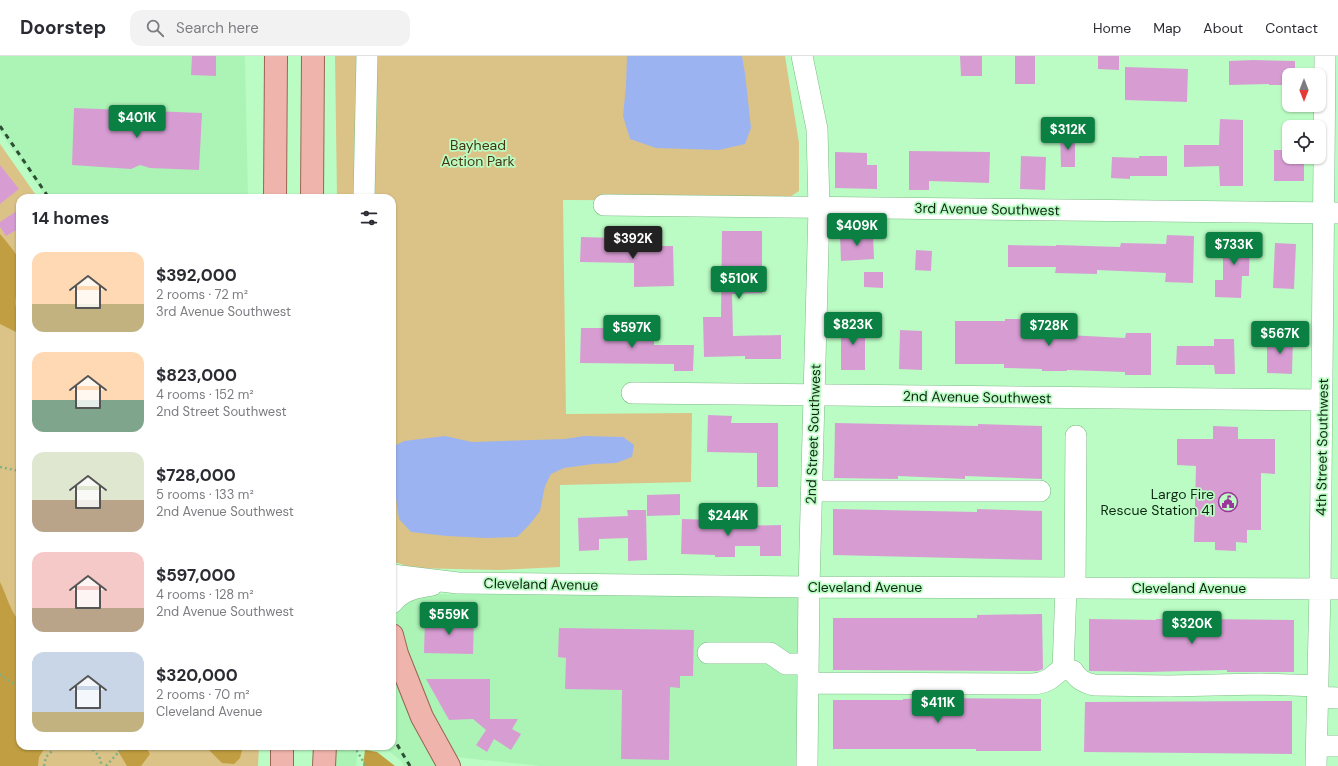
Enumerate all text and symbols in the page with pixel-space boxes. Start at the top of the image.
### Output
search box [130,10,410,46]
text: Doorstep [20,15,106,40]
icon: search [144,17,166,39]
text: Search here [176,18,259,38]
text: Home [1093,19,1131,37]
text: Map [1153,19,1181,37]
text: About [1203,19,1243,37]
text: Contact [1265,19,1318,37]
north arrow [1282,68,1326,112]
map controls [1282,68,1326,164]
pin: $401K [109,105,165,139]
text: $401K [118,109,156,126]
pin: $312K [1040,117,1096,151]
button: locate [1282,120,1326,164]
text: $312K [1050,121,1086,138]
park label: Bayhead Action Park [441,136,515,170]
street label: 3rd Avenue Southwest [914,199,1060,219]
text: 14 homes [32,207,109,229]
icon: filters [358,207,380,229]
pin: $409K [829,213,885,247]
text: $409K [836,217,878,234]
pin: $392K [605,226,661,260]
text: $392K [613,230,653,247]
pin: $733K [1206,232,1262,266]
text: $733K [1215,236,1253,253]
text: $392,000 [156,264,237,286]
pin: $510K [711,266,767,300]
icon: home [64,268,112,316]
text: $510K [720,270,758,287]
text: 2 rooms · 72 m² [156,286,248,303]
text: 3rd Avenue Southwest [156,303,291,320]
pin: $823K [825,312,881,346]
pin: $728K [1021,313,1077,347]
pin: $597K [604,315,660,349]
text: $823K [833,316,873,333]
text: $728K [1030,317,1068,334]
text: $597K [612,319,652,336]
pin: $567K [1252,321,1308,355]
text: $567K [1260,325,1300,342]
street label: 2nd Street Southwest [802,363,824,505]
text: $823,000 [156,364,237,386]
icon: home [64,368,112,416]
street label: 4th Street Southwest [1312,378,1332,516]
text: 4 rooms · 152 m² [156,386,254,403]
street label: 2nd Avenue Southwest [903,387,1051,407]
text: 2nd Street Southwest [156,403,287,420]
text: $728,000 [156,464,236,486]
icon: home [64,468,112,516]
place label: Largo Fire Rescue Station 41 [1101,485,1214,519]
text: 5 rooms · 133 m² [156,486,254,503]
public building icon: Largo Fire Rescue Station 41 [1217,491,1239,513]
text: 2nd Avenue Southwest [156,503,294,520]
pin: $244K [700,503,756,537]
text: $244K [708,507,748,524]
text: $597,000 [156,564,235,586]
icon: home [64,568,112,616]
street label: Cleveland Avenue [484,574,599,594]
street label: Cleveland Avenue [808,578,922,596]
street label: Cleveland Avenue [1132,579,1246,597]
text: 4 rooms · 128 m² [156,586,254,603]
pin: $559K [421,602,477,636]
text: 2nd Avenue Southwest [156,603,294,620]
text: $559K [429,606,469,623]
pin: $320K [1164,611,1220,645]
text: $320K [1172,615,1212,632]
text: $320,000 [156,664,238,686]
icon: home [64,668,112,716]
text: 2 rooms · 70 m² [156,686,250,703]
pin: $411K [910,690,966,724]
text: $411K [921,694,955,711]
text: Cleveland Avenue [156,703,262,720]

